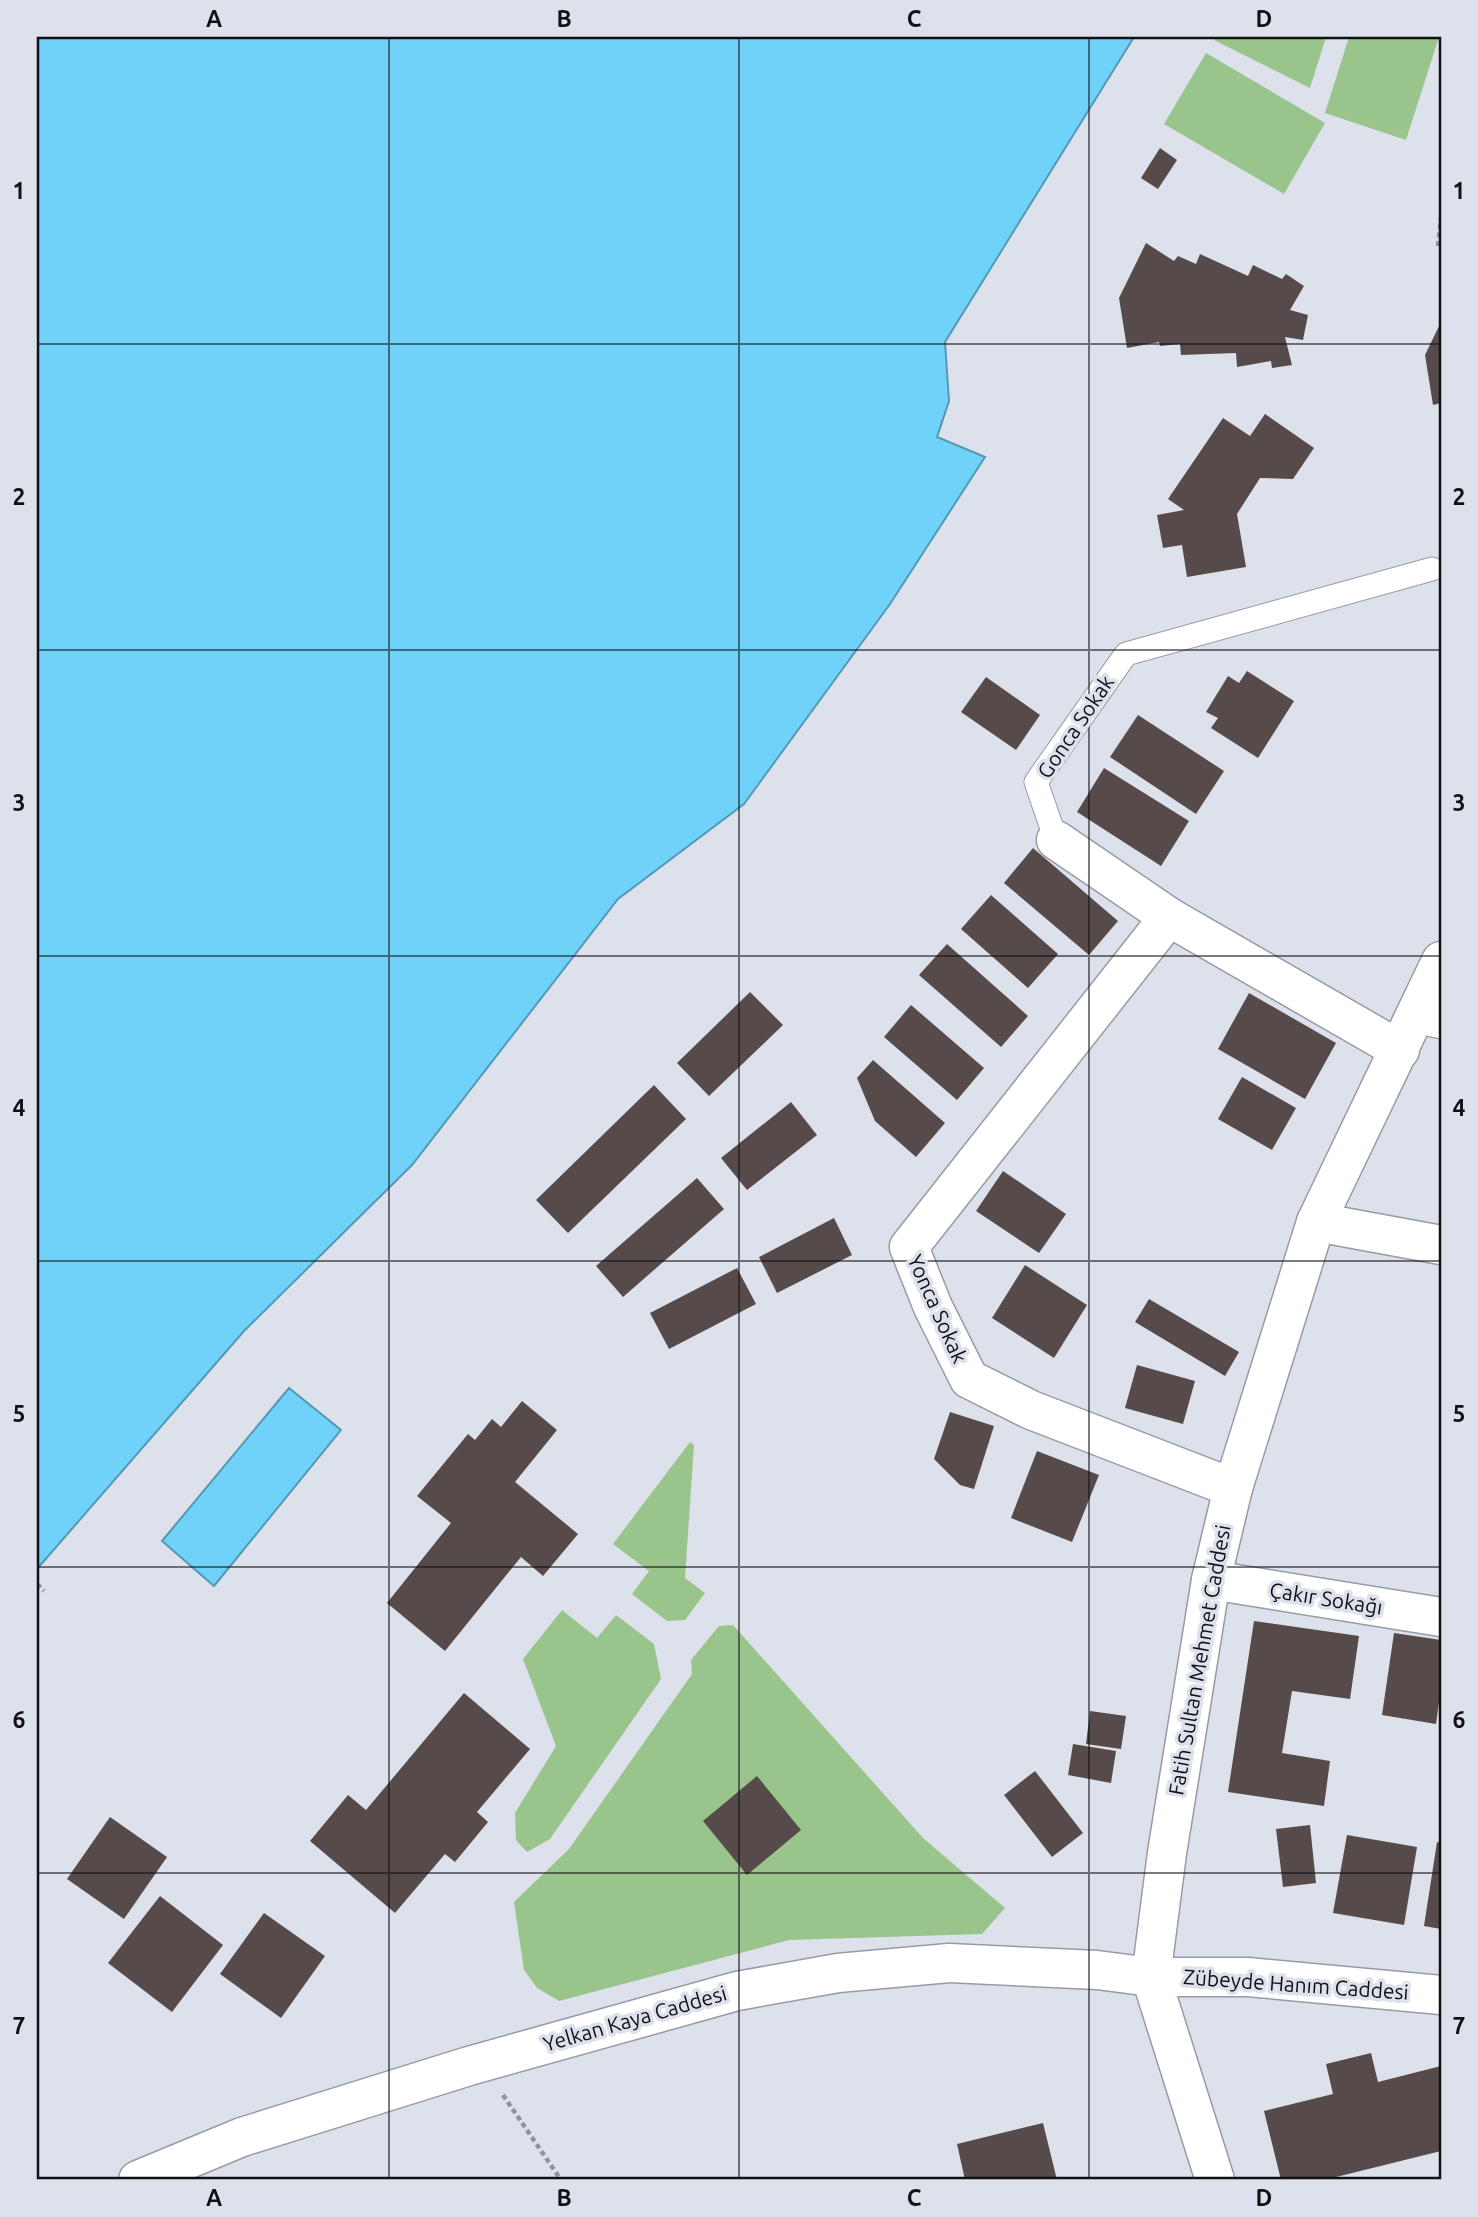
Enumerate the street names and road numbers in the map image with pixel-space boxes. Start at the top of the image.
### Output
street label: Gonca Sokak [1032,670,1119,782]
street label: Yonca Sokak [903,1251,973,1367]
street label: Fatih Sultan Mehmet Caddesi [1163,1523,1235,1797]
street label: Çakır Sokağı [1268,1577,1384,1619]
street label: Zübeyde Hanım Caddesi [1183,1964,1410,2004]
street label: Yelkan Kaya Caddesi [540,1980,729,2056]

